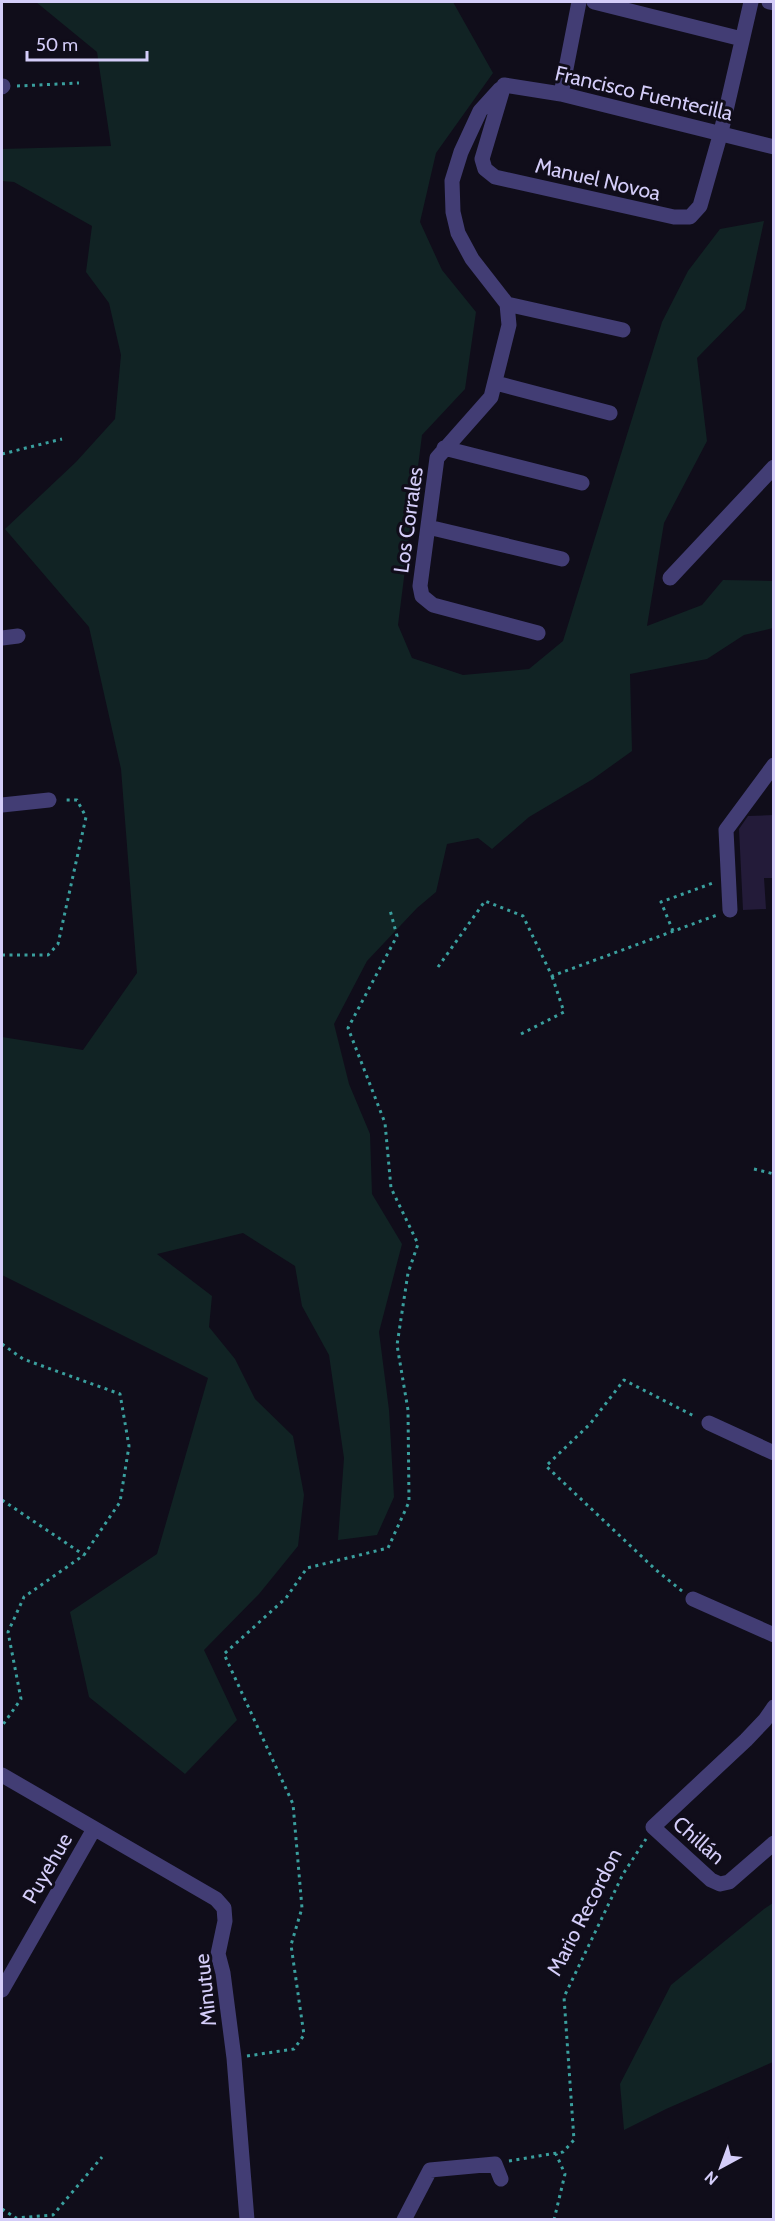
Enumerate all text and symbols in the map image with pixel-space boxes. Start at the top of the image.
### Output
scale bar [27,24,147,62]
text: 50 m [36,34,78,56]
street label: Francisco Fuentecilla [553,60,735,126]
street label: Manuel Novoa [533,152,663,206]
street label: Los Corrales [388,465,428,575]
street label: Chillán [668,1811,730,1869]
street label: Puyehue [17,1828,77,1908]
street label: Mario Recordon [541,1844,627,1980]
street label: Minutue [189,1952,221,2028]
north arrow [691,2137,751,2197]
text: N [701,2167,722,2189]

